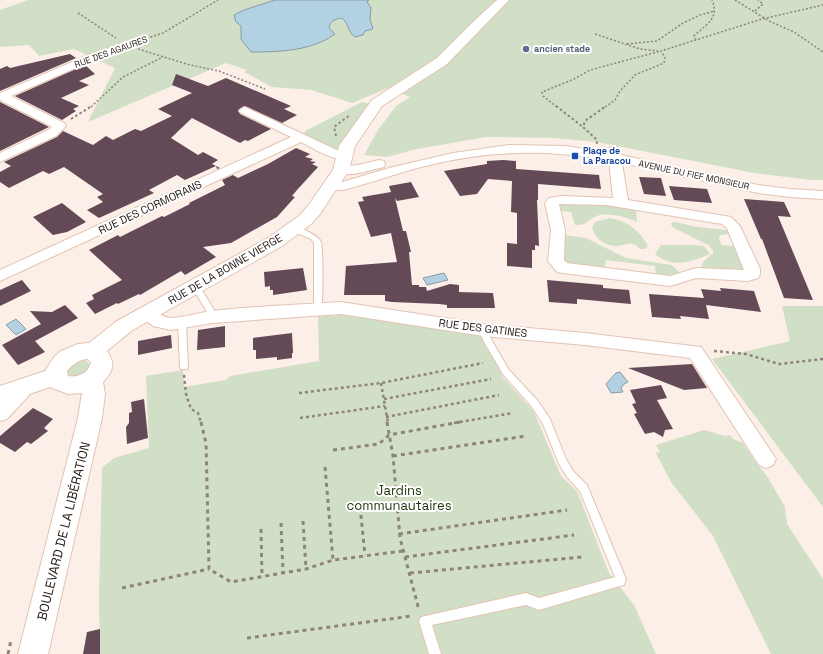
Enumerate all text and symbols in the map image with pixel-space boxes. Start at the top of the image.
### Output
street label: RUE DES AGAURES [73,33,150,71]
place label: ancien stade [534,43,590,55]
marker: ancien stade [521,44,531,54]
place label: Plage de La Paracou [583,145,631,167]
marker: Plage de La Paracou [570,151,580,161]
street label: AVENUE DU FIEF MONSIEUR [637,157,751,193]
street label: RUE DES CORMORANS [96,177,204,237]
street label: RUE DE LA BONNE VIERGE [165,231,285,307]
street label: RUE DES GATINES [438,316,528,340]
street label: BOULEVARD DE LA LIBÉRATION [33,440,94,622]
park label: Jardins communautaires [346,482,452,514]

